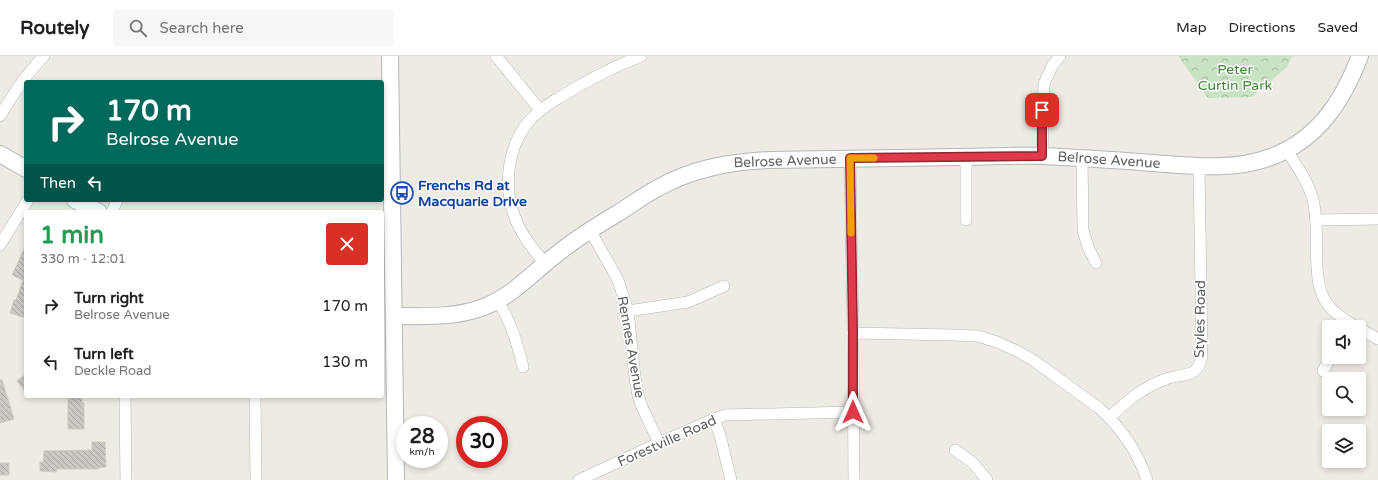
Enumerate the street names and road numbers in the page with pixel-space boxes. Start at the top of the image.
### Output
street label: Belrose Avenue [1057,148,1161,172]
street label: Belrose Avenue [733,151,837,171]
street label: Styles Road [1191,280,1209,358]
street label: Rennes Avenue [614,295,648,399]
street label: Forestville Road [615,412,719,470]

